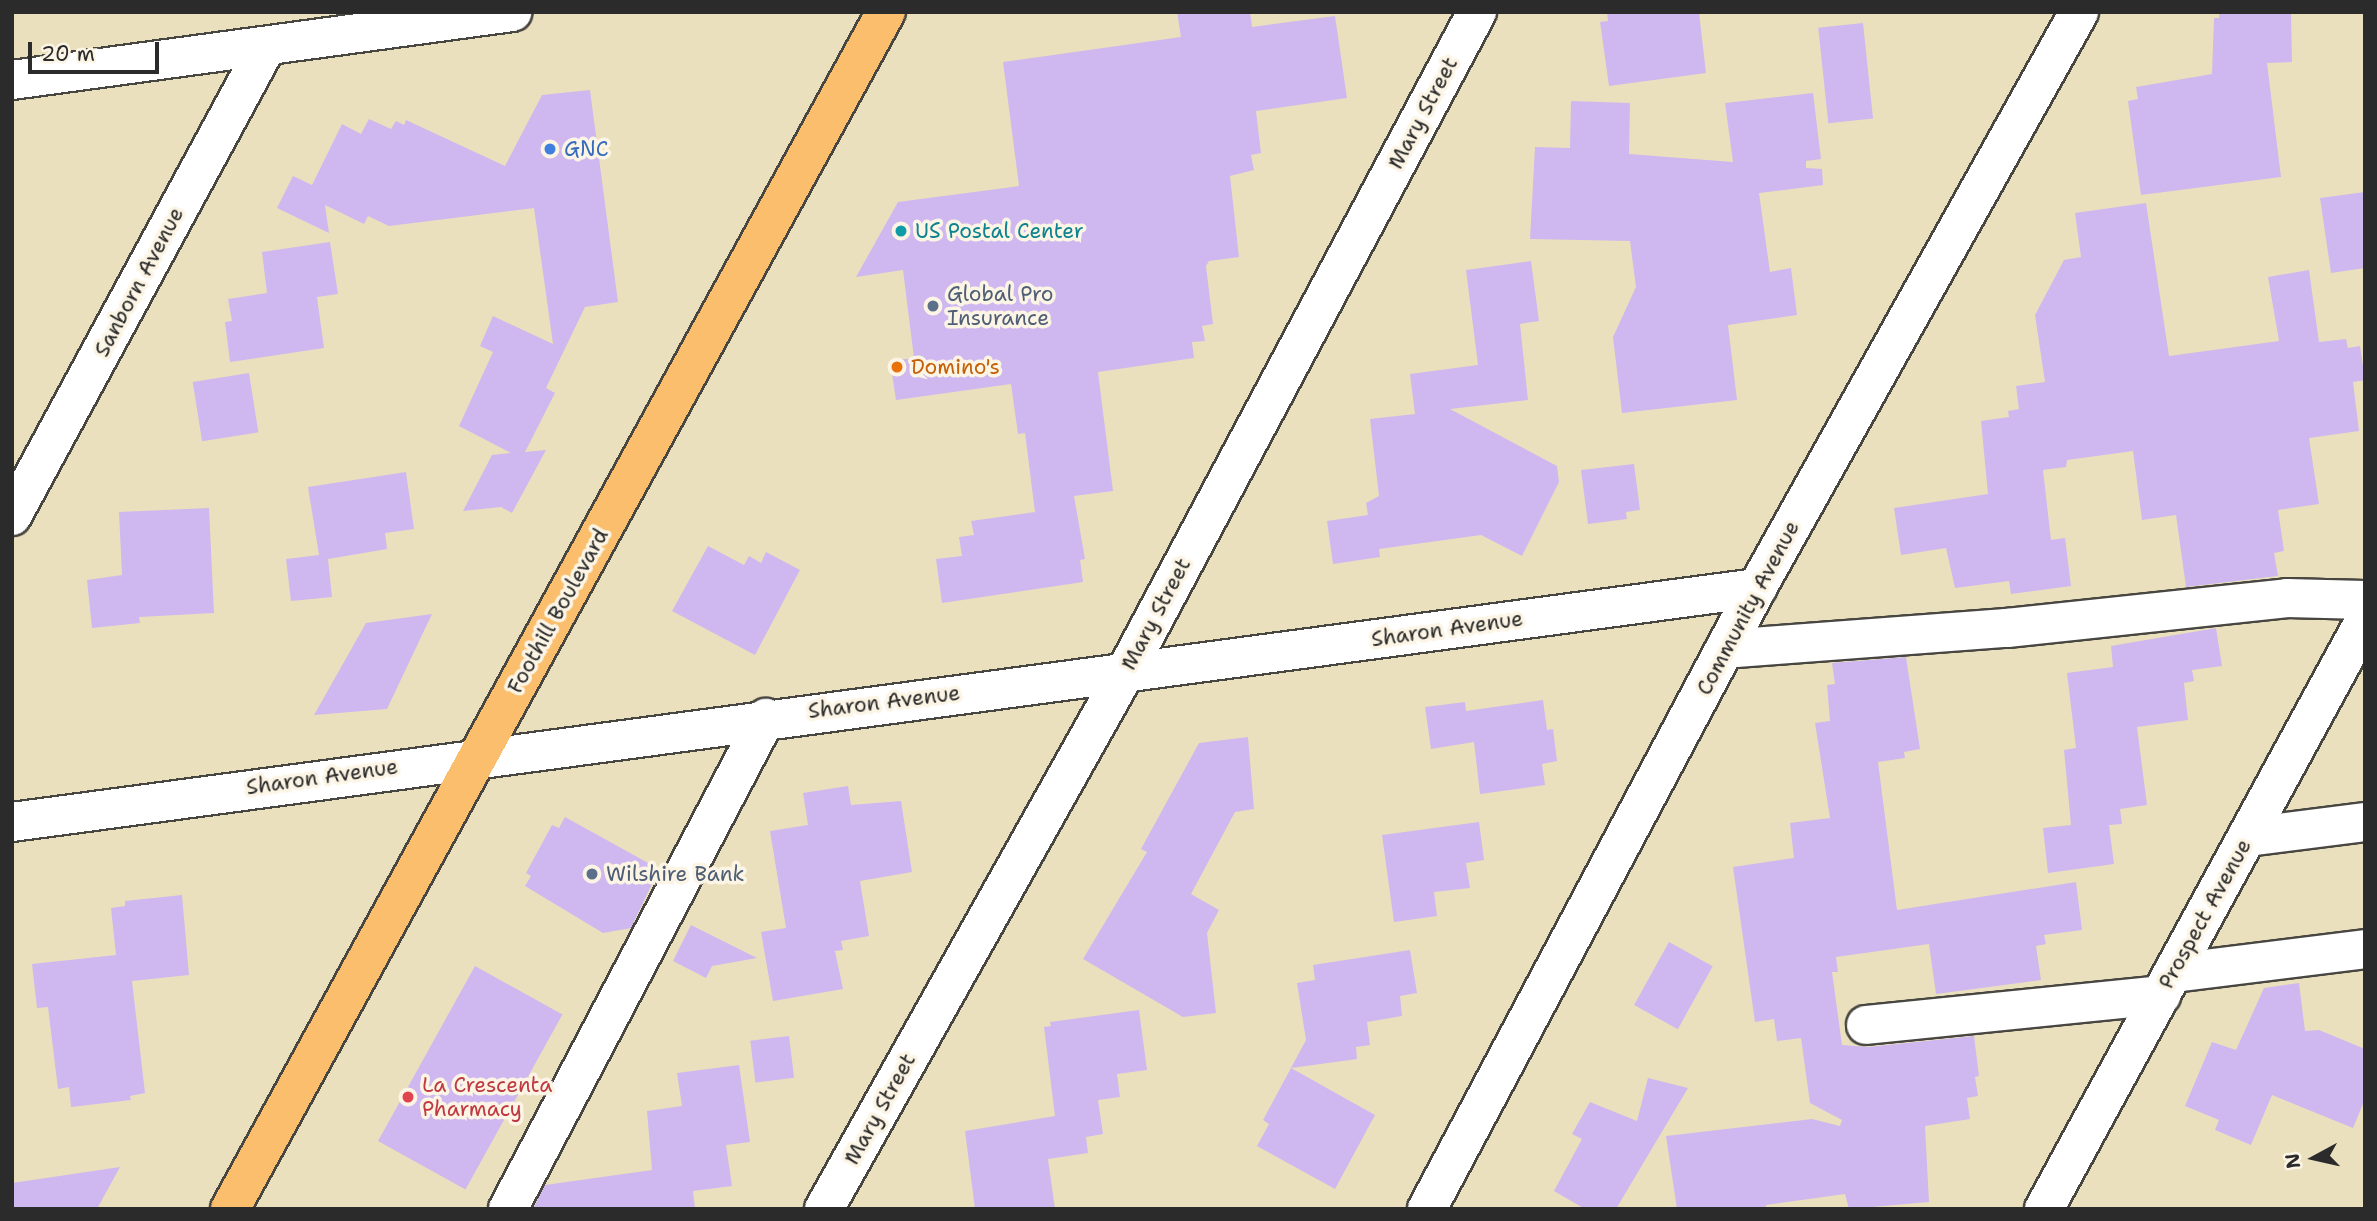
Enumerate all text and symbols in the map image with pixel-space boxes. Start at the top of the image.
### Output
scale bar [32,28,163,72]
text: 20 m [41,40,95,68]
street label: Mary Street [1383,53,1463,173]
place label: GNC [564,136,609,162]
marker: GNC [542,141,558,157]
street label: Sanborn Avenue [89,203,189,361]
place label: US Postal Center [915,218,1084,244]
marker: US Postal Center [893,223,909,239]
place label: Global Pro Insurance [947,281,1054,331]
marker: Global Pro Insurance [925,298,941,314]
place label: Domino's [911,354,1000,380]
marker: Domino's [889,359,905,375]
street label: Community Avenue [1691,517,1805,699]
street label: Foothill Boulevard [502,524,614,698]
street label: Mary Street [1116,554,1196,674]
street label: Sharon Avenue [1370,606,1524,652]
street label: Sharon Avenue [807,680,961,724]
street label: Sharon Avenue [245,754,399,800]
street label: Prospect Avenue [2153,835,2257,993]
place label: Wilshire Bank [606,861,745,887]
marker: Wilshire Bank [584,866,600,882]
street label: Mary Street [839,1049,921,1169]
place label: La Crescenta Pharmacy [422,1072,552,1122]
marker: La Crescenta Pharmacy [400,1089,416,1105]
north arrow [2279,1123,2349,1193]
text: N [2279,1152,2306,1170]

